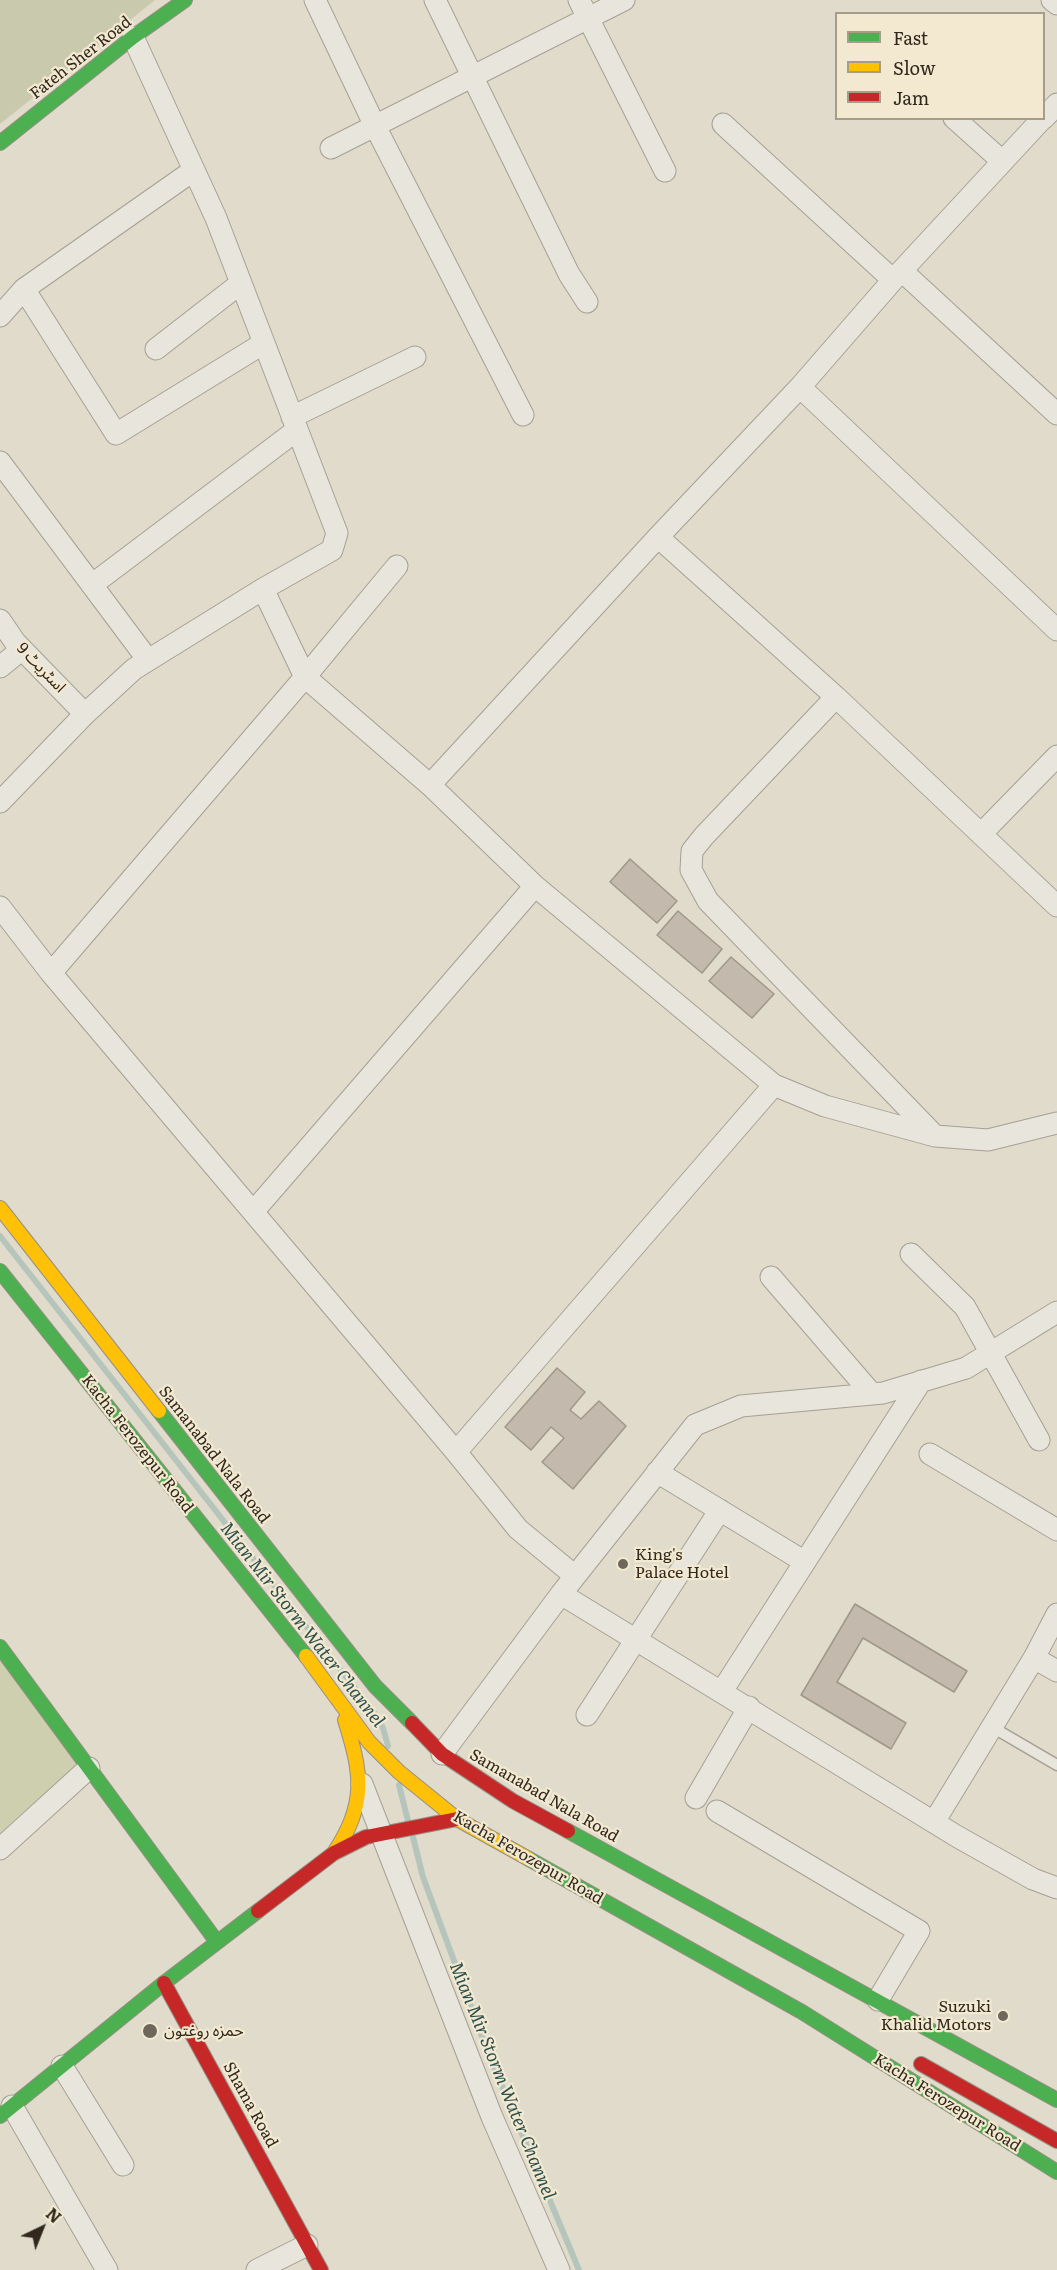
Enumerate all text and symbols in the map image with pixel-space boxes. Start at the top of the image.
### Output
street label: Fateh Sher Road [26,12,136,104]
legend [835,12,1045,120]
text: Fast [893,24,928,51]
text: Slow [893,54,935,81]
text: Jam [893,84,929,111]
street label: اسٹریٹ 9 [13,639,69,697]
street label: Kacha Ferozepur Road [77,1371,197,1517]
street label: Samanabad Nala Road [154,1382,274,1528]
water label: Mian Mir Storm Water Channel [215,1518,389,1732]
place label: King's Palace Hotel [635,1545,729,1583]
marker: King's Palace Hotel [616,1557,630,1571]
street label: Samanabad Nala Road [466,1745,622,1847]
street label: Kacha Ferozepur Road [450,1807,606,1909]
water label: Mian Mir Storm Water Channel [444,1959,560,2203]
place label: Suzuki Khalid Motors [881,1997,991,2035]
marker: Suzuki Khalid Motors [996,2009,1010,2023]
place label: حمزه روغتون [164,2021,244,2041]
marker: حمزه روغتون [141,2022,159,2040]
street label: Kacha Ferozepur Road [870,2050,1024,2156]
street label: Shama Road [219,2059,281,2151]
north arrow [12,2198,72,2258]
text: N [41,2201,67,2228]

